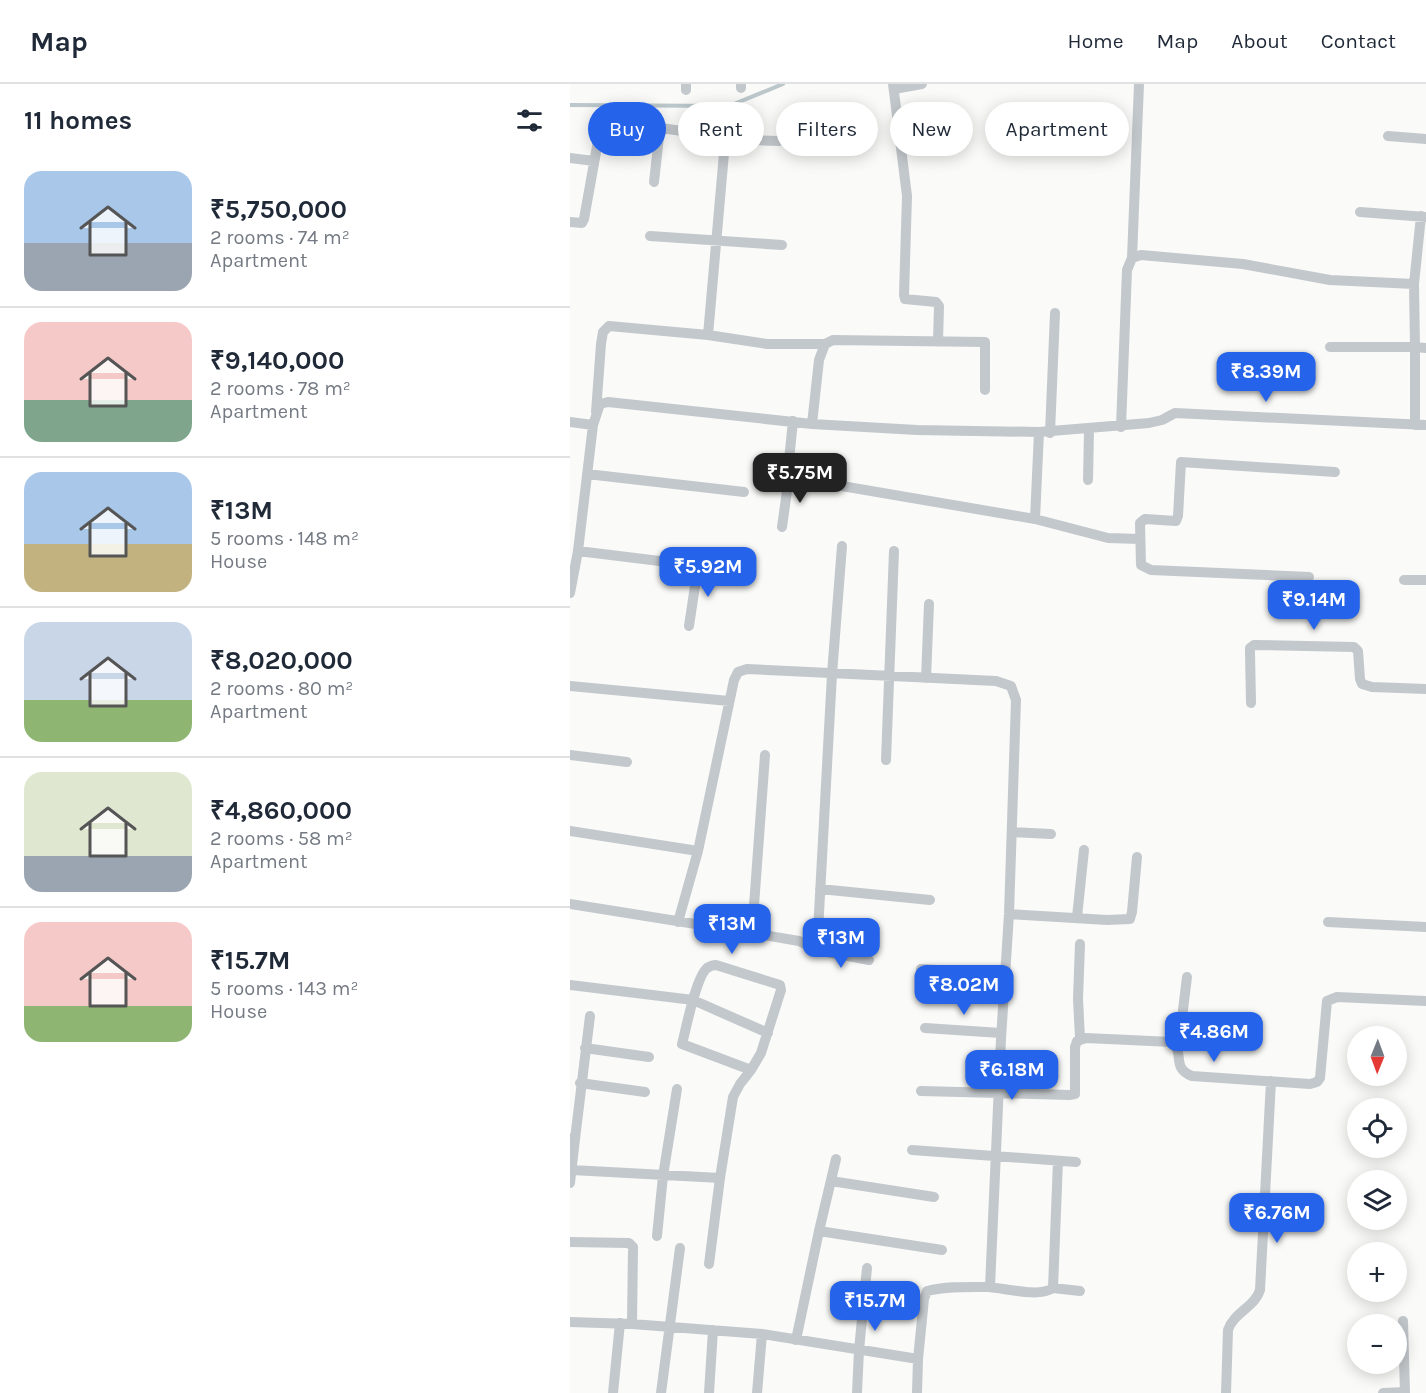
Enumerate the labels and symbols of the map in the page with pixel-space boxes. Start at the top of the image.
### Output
pin: ₹8.39M [1217,352,1315,403]
pin: ₹5.75M [751,453,849,504]
pin: ₹5.92M [659,547,757,598]
pin: ₹9.14M [1265,580,1363,631]
pin: ₹13M [696,904,768,955]
pin: ₹13M [805,918,877,969]
pin: ₹8.02M [915,965,1013,1016]
pin: ₹4.86M [1165,1012,1263,1063]
north arrow [1347,1026,1407,1086]
pin: ₹6.18M [963,1050,1061,1101]
pin: ₹6.76M [1228,1193,1326,1244]
pin: ₹15.7M [826,1281,924,1332]

